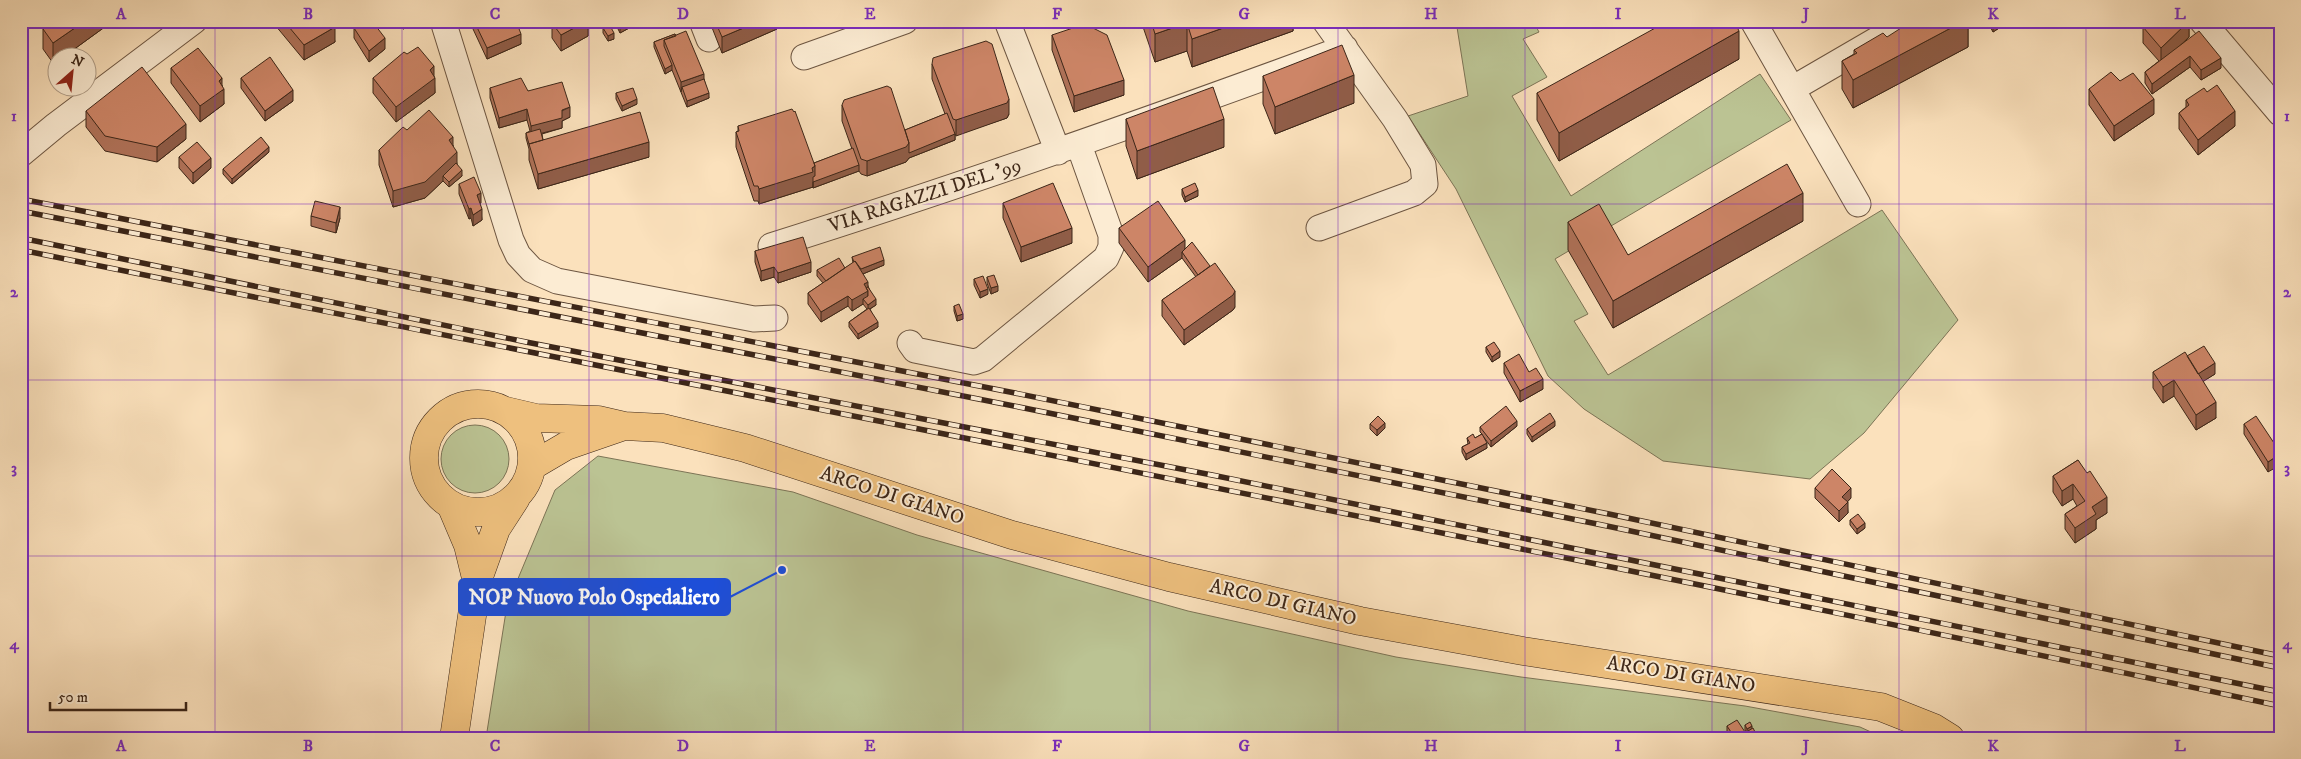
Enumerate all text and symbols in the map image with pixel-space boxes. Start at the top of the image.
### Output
text: A [115,4,127,24]
text: B [303,4,313,24]
text: C [490,4,500,24]
text: D [677,4,689,24]
text: E [864,4,876,24]
text: F [1052,4,1062,24]
text: G [1238,4,1250,24]
text: H [1424,4,1438,24]
text: I [1615,4,1622,24]
text: J [1801,4,1810,24]
text: K [1987,4,1999,24]
text: L [2174,4,2186,24]
north arrow [48,48,98,98]
text: N [68,51,87,72]
text: 1 [11,106,17,126]
text: 1 [2284,106,2290,126]
street label: VIA RAGAZZI DEL '99 [824,153,1025,239]
text: 2 [10,282,19,302]
text: 2 [2283,282,2292,302]
text: 3 [11,458,17,478]
text: 3 [2284,458,2290,478]
street label: ARCO DI GIANO [817,461,967,531]
street label: ARCO DI GIANO [1207,574,1359,632]
callout: NOP Nuovo Polo Ospedaliero [459,579,730,615]
text: NOP Nuovo Polo Ospedaliero [468,585,720,611]
text: 4 [8,634,19,654]
text: 4 [2281,634,2292,654]
street label: ARCO DI GIANO [1605,651,1757,699]
scale bar [50,679,186,711]
text: 50 m [58,688,88,707]
text: A [115,736,127,756]
text: B [303,736,313,756]
text: C [490,736,500,756]
text: D [677,736,689,756]
text: E [864,736,876,756]
text: F [1052,736,1062,756]
text: G [1238,736,1250,756]
text: H [1424,736,1438,756]
text: I [1615,736,1622,756]
text: J [1801,736,1810,756]
text: K [1987,736,1999,756]
text: L [2174,736,2186,756]

